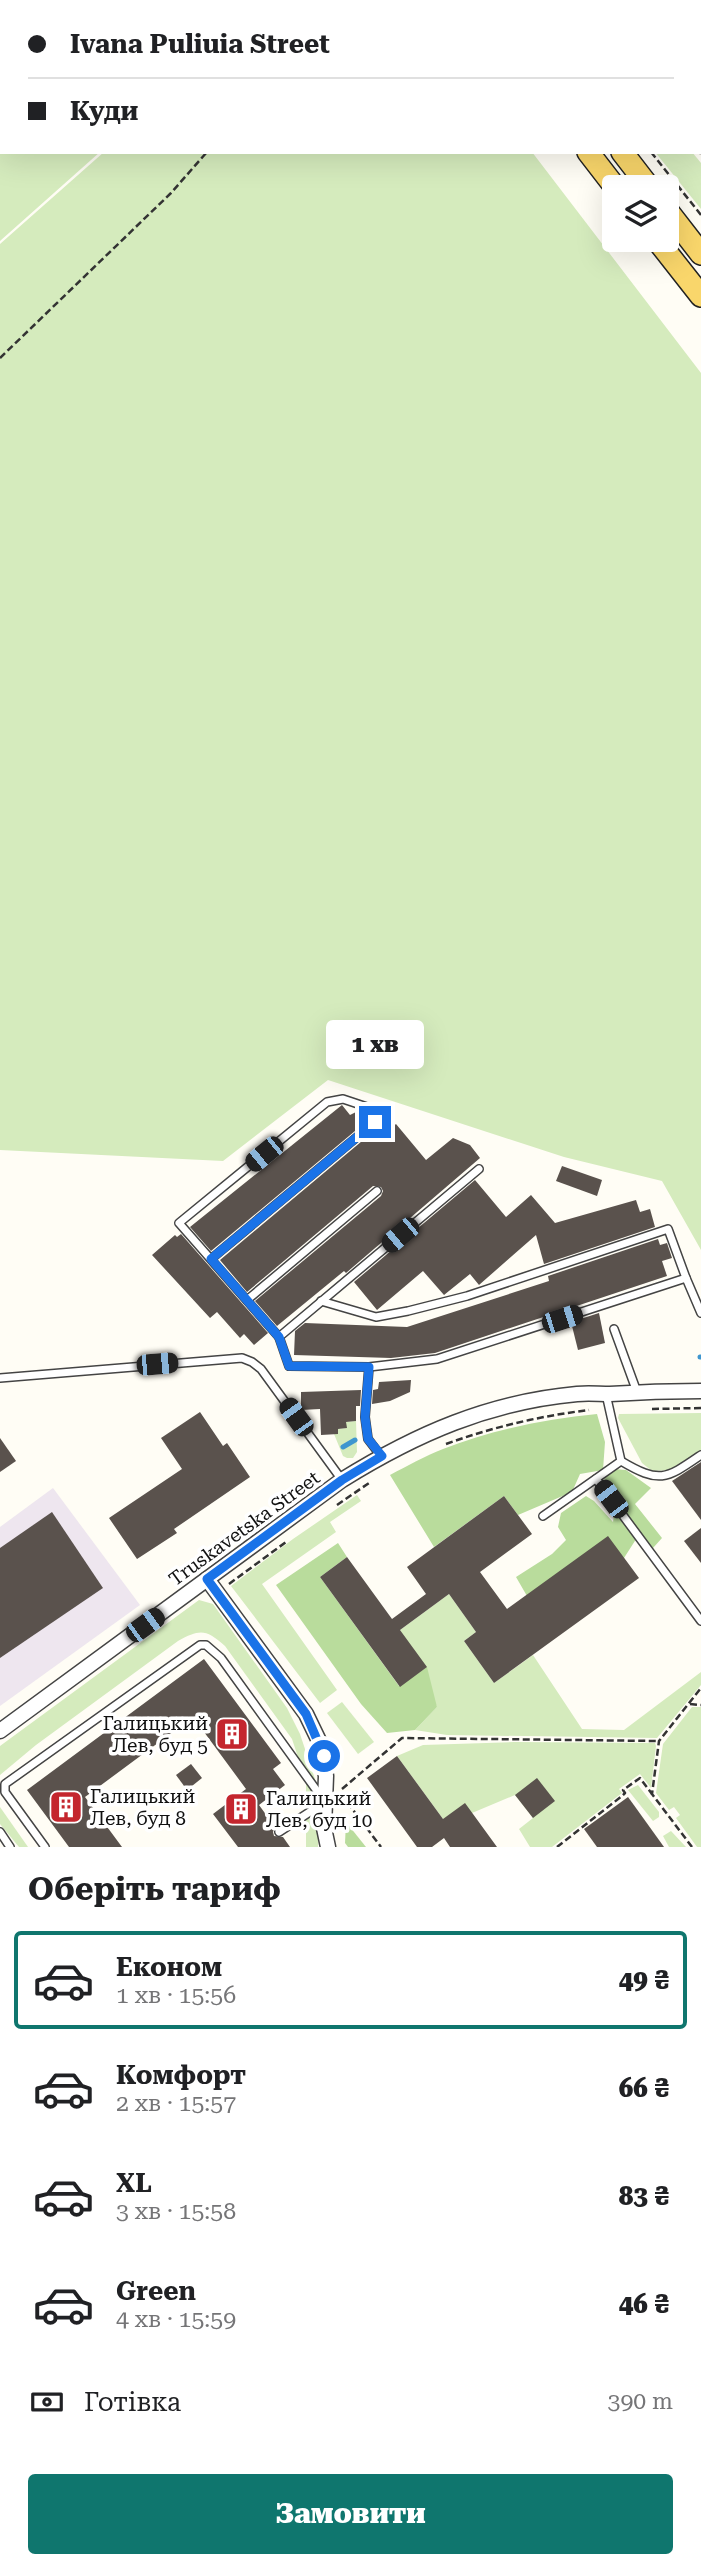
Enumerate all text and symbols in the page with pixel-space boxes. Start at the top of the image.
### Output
text: Ivana Puliuia Street [70,29,330,59]
text: Куди [70,96,138,126]
map controls [602,175,679,252]
button: layers [602,175,679,252]
callout: 1 хв [326,1020,424,1070]
text: 1 хв [351,1031,399,1058]
route end [359,1106,391,1138]
car [242,1133,287,1175]
car [378,1213,423,1257]
car [539,1303,586,1335]
car [136,1352,179,1376]
car [276,1394,317,1440]
street label: Truskavetska Street [164,1466,324,1591]
car [590,1476,633,1522]
car [122,1604,169,1646]
place label: Галицький Лев, буд 5 [103,1712,208,1757]
building icon: Галицький Лев, буд 5 [213,1715,251,1753]
route start [308,1740,340,1772]
place label: Галицький Лев, буд 8 [90,1785,195,1830]
place label: Галицький Лев, буд 10 [266,1787,373,1832]
building icon: Галицький Лев, буд 8 [47,1788,85,1826]
building icon: Галицький Лев, буд 10 [222,1790,260,1828]
text: Оберіть тариф [28,1870,281,1908]
icon: car [32,1949,95,2012]
text: Економ [116,1952,222,1982]
text: 49 ₴ [619,1965,669,1995]
text: 1 хв · 15:56 [116,1982,236,2009]
icon: car [32,2057,95,2120]
text: Комфорт [116,2060,246,2090]
text: 66 ₴ [619,2073,669,2103]
text: 2 хв · 15:57 [116,2090,236,2117]
icon: car [32,2165,95,2228]
text: XL [116,2168,152,2198]
text: 83 ₴ [619,2181,669,2211]
text: 3 хв · 15:58 [116,2198,236,2225]
icon: car [32,2273,95,2336]
text: Green [116,2276,196,2306]
text: 46 ₴ [619,2289,669,2319]
text: 4 хв · 15:59 [116,2306,236,2333]
icon: cash [28,2383,66,2421]
text: Готівка [84,2387,181,2417]
text: 390 m [608,2388,673,2415]
button: Замовити [28,2474,673,2554]

